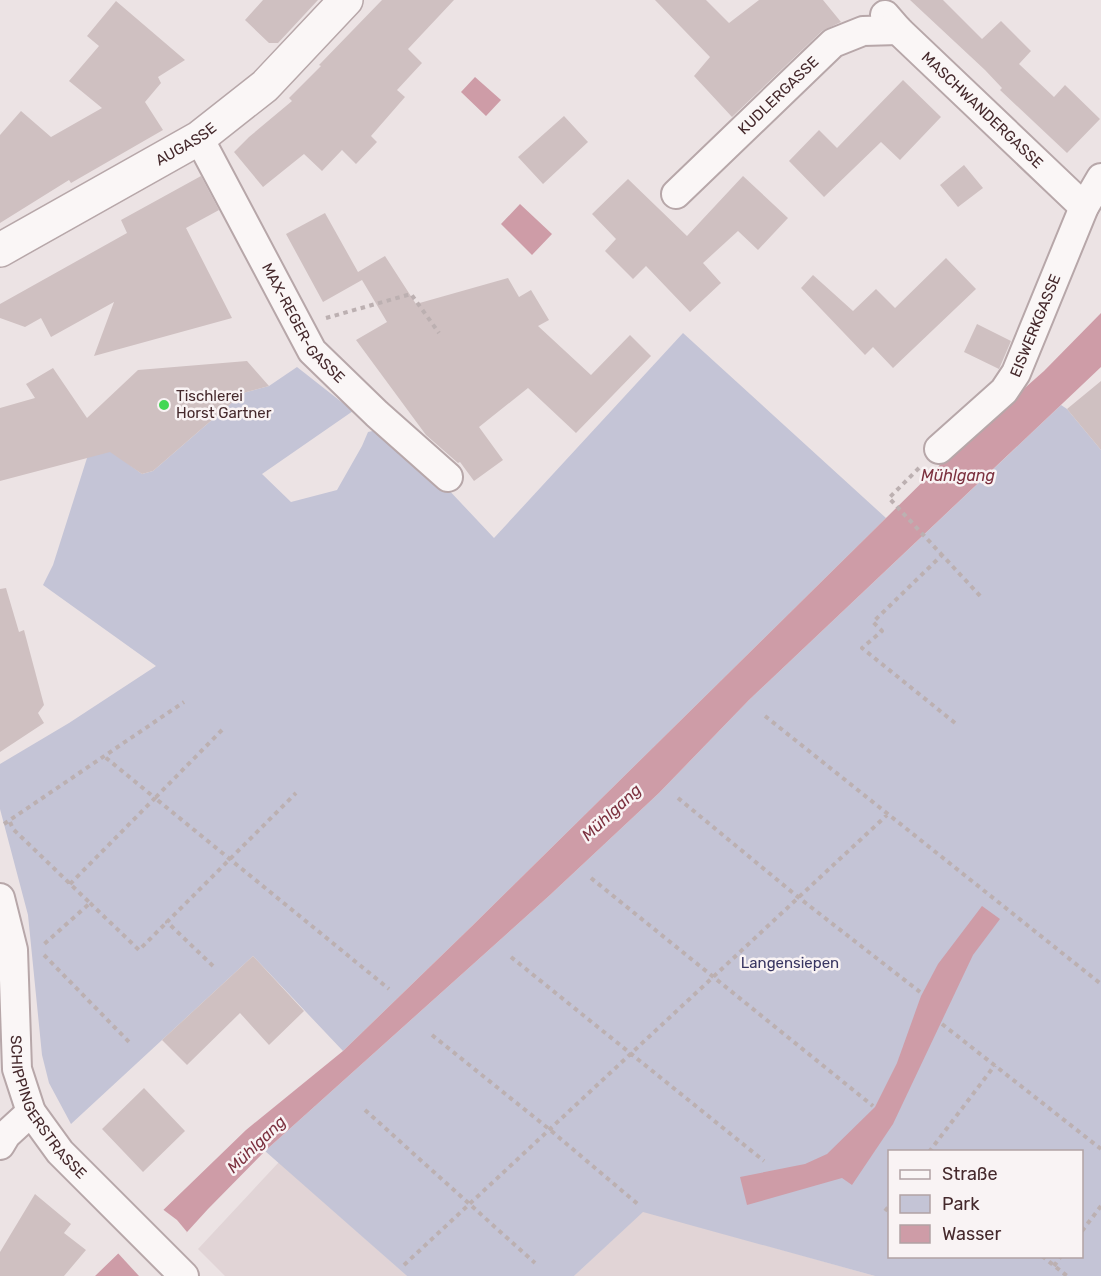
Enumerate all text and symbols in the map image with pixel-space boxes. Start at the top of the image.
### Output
street label: MASCHWANDERGASSE [918,48,1047,172]
street label: KUDLERGASSE [734,53,822,138]
street label: AUGASSE [152,119,220,170]
street label: MAX-REGER-GASSE [258,260,349,387]
street label: EISWERKGASSE [1006,272,1065,380]
place label: Tischlerei Horst Gartner [176,387,272,422]
marker: Tischlerei Horst Gartner [157,398,171,412]
water label: Mühlgang [921,466,996,485]
water label: Mühlgang [578,780,645,845]
park label: Langensiepen [741,954,839,972]
street label: SCHIPPINGERSTRASSE [7,1035,90,1182]
water label: Mühlgang [223,1111,290,1177]
legend [888,1150,1083,1258]
text: Straße [942,1163,998,1185]
text: Park [942,1193,980,1215]
text: Wasser [942,1223,1001,1245]

